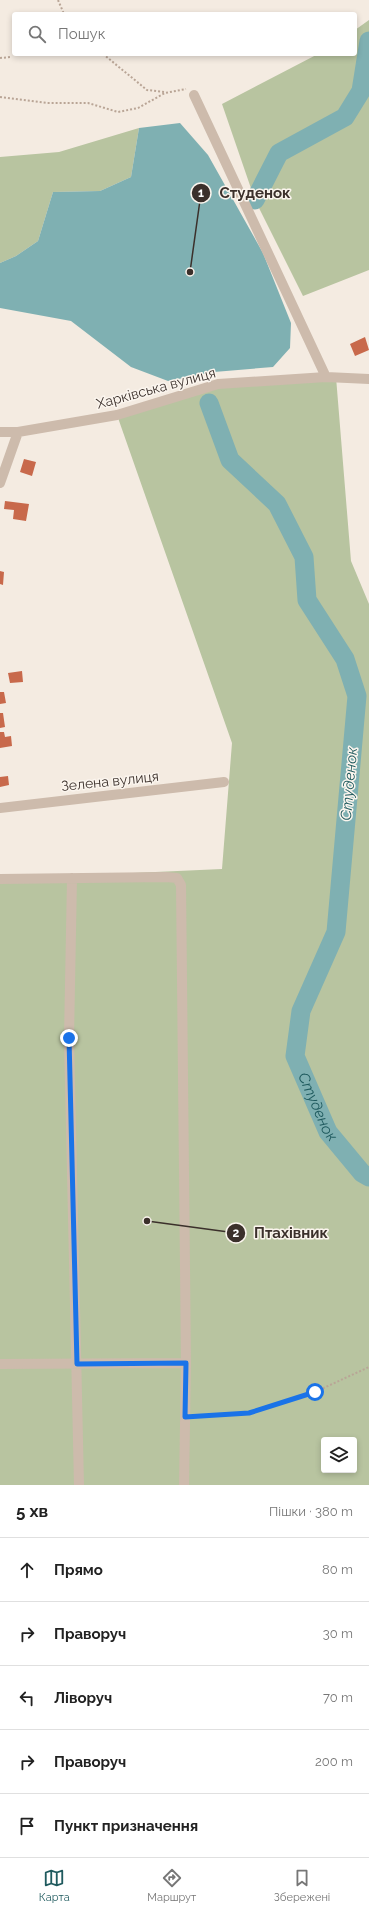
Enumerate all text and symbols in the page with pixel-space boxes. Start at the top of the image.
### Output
search box [12,12,357,56]
icon: search [26,23,48,45]
text: Пошук [58,25,106,43]
callout: Студенок [191,179,298,206]
text: Студенок [219,184,291,202]
text: 1 [198,186,204,200]
street label: Харківська вулиця [95,364,217,412]
water label: Студенок [337,746,361,821]
street label: Зелена вулиця [60,768,160,794]
route end [60,1029,78,1047]
water label: Студенок [294,1070,341,1145]
callout: Птахівник [226,1220,336,1247]
text: Птахівник [254,1224,328,1242]
text: 2 [233,1226,240,1240]
route start [306,1383,324,1401]
map controls [321,1437,357,1473]
button: layers [321,1437,357,1473]
text: 5 хв [16,1501,48,1521]
text: Пішки · 380 m [269,1504,353,1519]
icon: ahead [16,1559,38,1581]
text: Прямо [54,1561,103,1579]
text: 80 m [322,1562,353,1577]
icon: right [16,1623,38,1645]
text: Праворуч [54,1625,126,1643]
text: 30 m [323,1626,353,1641]
icon: left [16,1687,38,1709]
text: Ліворуч [54,1689,112,1707]
text: 70 m [323,1690,353,1705]
icon: right [16,1751,38,1773]
text: Праворуч [54,1753,126,1771]
text: 200 m [315,1754,353,1769]
icon: arrive [16,1815,38,1837]
text: Пункт призначення [54,1817,198,1835]
tab: Карта [39,1867,70,1904]
tab: Маршрут [147,1867,196,1904]
tab: Збережені [274,1867,330,1904]

